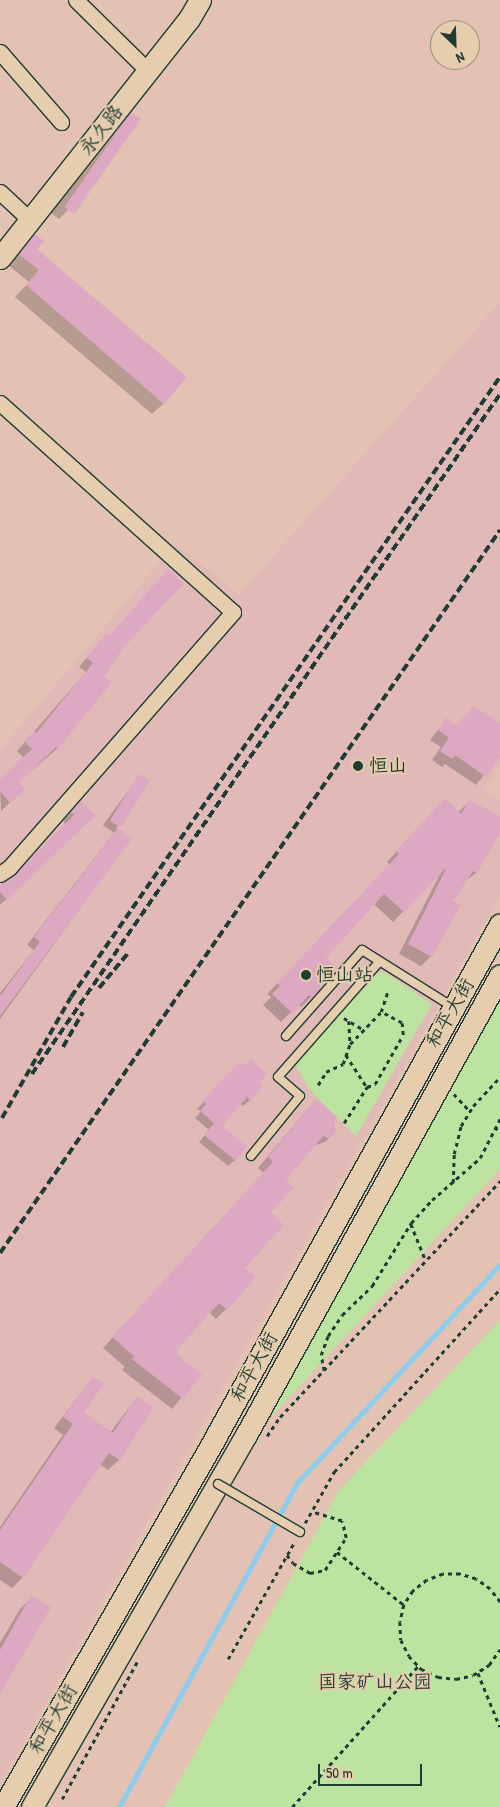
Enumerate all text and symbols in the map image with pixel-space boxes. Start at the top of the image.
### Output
north arrow [430,20,480,70]
text: N [454,48,468,68]
street label: 永久路 [74,101,128,159]
place label: 恒山 [369,755,407,777]
marker: 恒山 [351,759,365,773]
place label: 恒山站 [316,964,373,986]
marker: 恒山站 [300,969,312,981]
street label: 和平大街 [421,974,479,1052]
street label: 和平大街 [226,1328,282,1406]
park label: 国家矿山公园 [318,1671,432,1693]
street label: 和平大街 [24,1680,82,1758]
scale bar [320,1754,424,1786]
text: 50 m [326,1762,353,1783]

